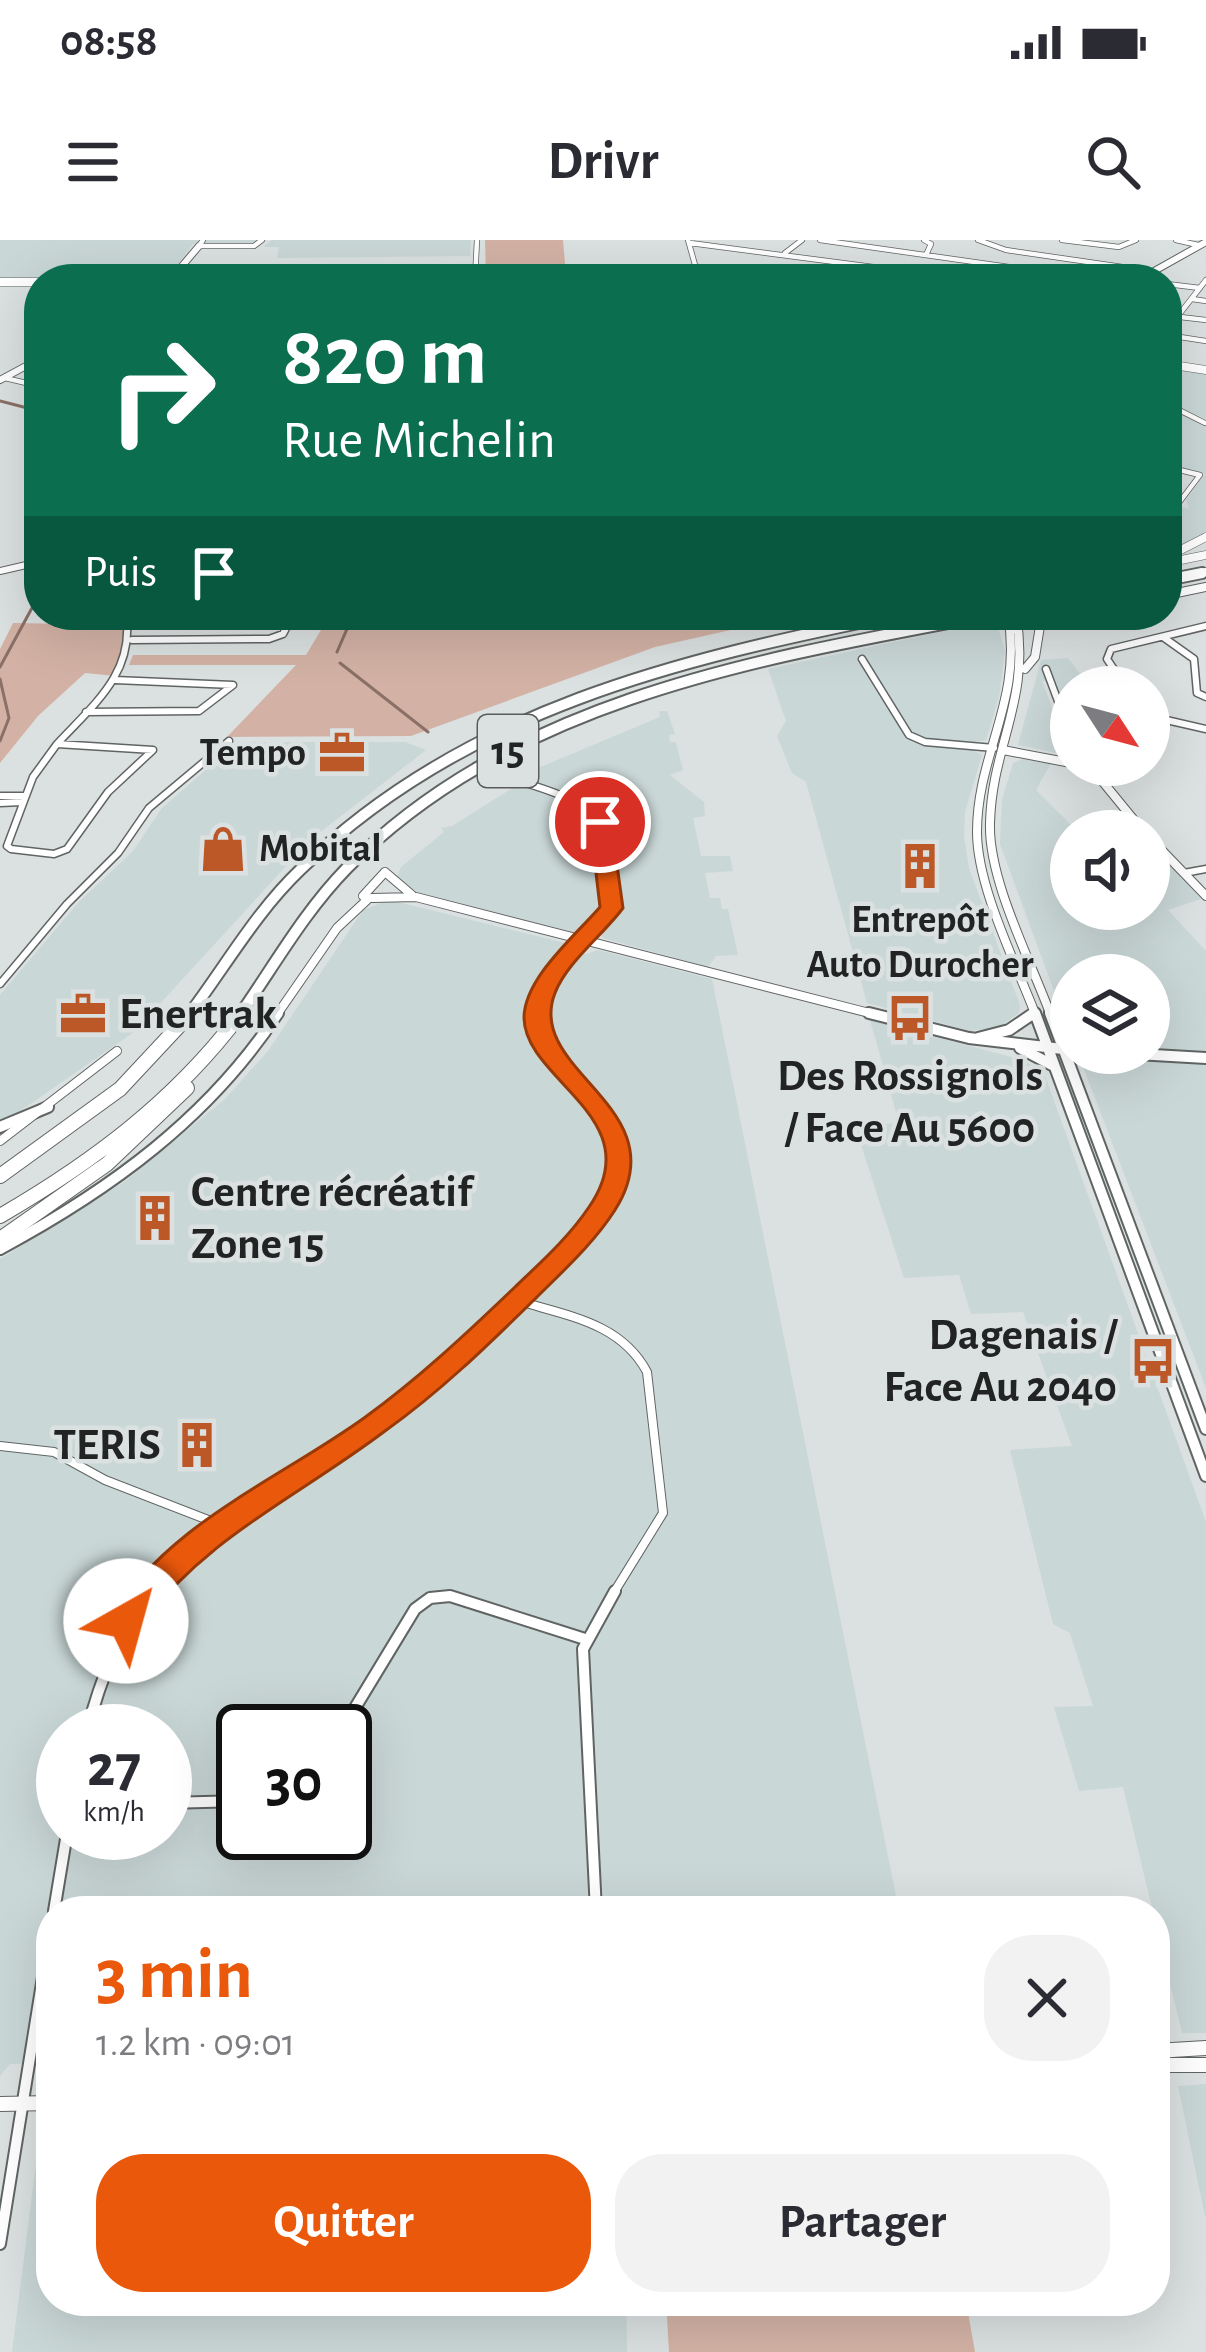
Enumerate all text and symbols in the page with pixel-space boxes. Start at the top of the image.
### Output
text: 08:58 [60,19,158,64]
icon: menu [60,129,126,195]
icon: search [1080,129,1146,195]
text: Drivr [548,135,658,189]
icon: right [84,312,240,468]
text: 820 m [282,316,487,400]
text: Rue Michelin [282,414,556,468]
icon: arrive [181,540,247,606]
text: Puis [84,550,157,595]
north arrow [1050,666,1170,786]
map controls [1050,666,1170,1074]
road number: 15 [478,715,538,787]
office icon: Tempo [317,728,367,778]
place label: Tempo [199,734,306,773]
pin [549,771,651,873]
icon: arrive [567,789,633,855]
button: sound [1050,810,1170,930]
shop icon: Mobital [198,824,248,874]
place label: Mobital [259,830,382,869]
building icon: Entrepôt Auto Durocher [895,841,945,891]
place label: Entrepôt Auto Durocher [806,901,1034,985]
button: layers [1050,954,1170,1074]
office icon: Enertrak [58,989,108,1039]
place label: Enertrak [119,992,277,1037]
bus stop icon: Des Rossignols / Face Au 5600 [885,993,935,1043]
place label: Des Rossignols / Face Au 5600 [777,1054,1043,1151]
place label: Centre récréatif Zone 15 [191,1170,475,1267]
building icon: Centre récréatif Zone 15 [130,1193,180,1243]
place label: Dagenais / Face Au 2040 [883,1313,1118,1410]
bus stop icon: Dagenais / Face Au 2040 [1128,1336,1178,1386]
building icon: TERIS [172,1420,222,1470]
place label: TERIS [53,1423,161,1468]
position arrow [63,1558,189,1684]
speed limit sign: 30 [216,1704,372,1860]
text: 27 [87,1737,141,1797]
text: km/h [83,1797,145,1827]
button: close [984,1935,1110,2061]
text: 3 min [96,1939,253,2011]
text: 1.2 km · 09:01 [96,2024,295,2063]
button: Quitter [96,2154,591,2292]
button: Partager [615,2154,1110,2292]

